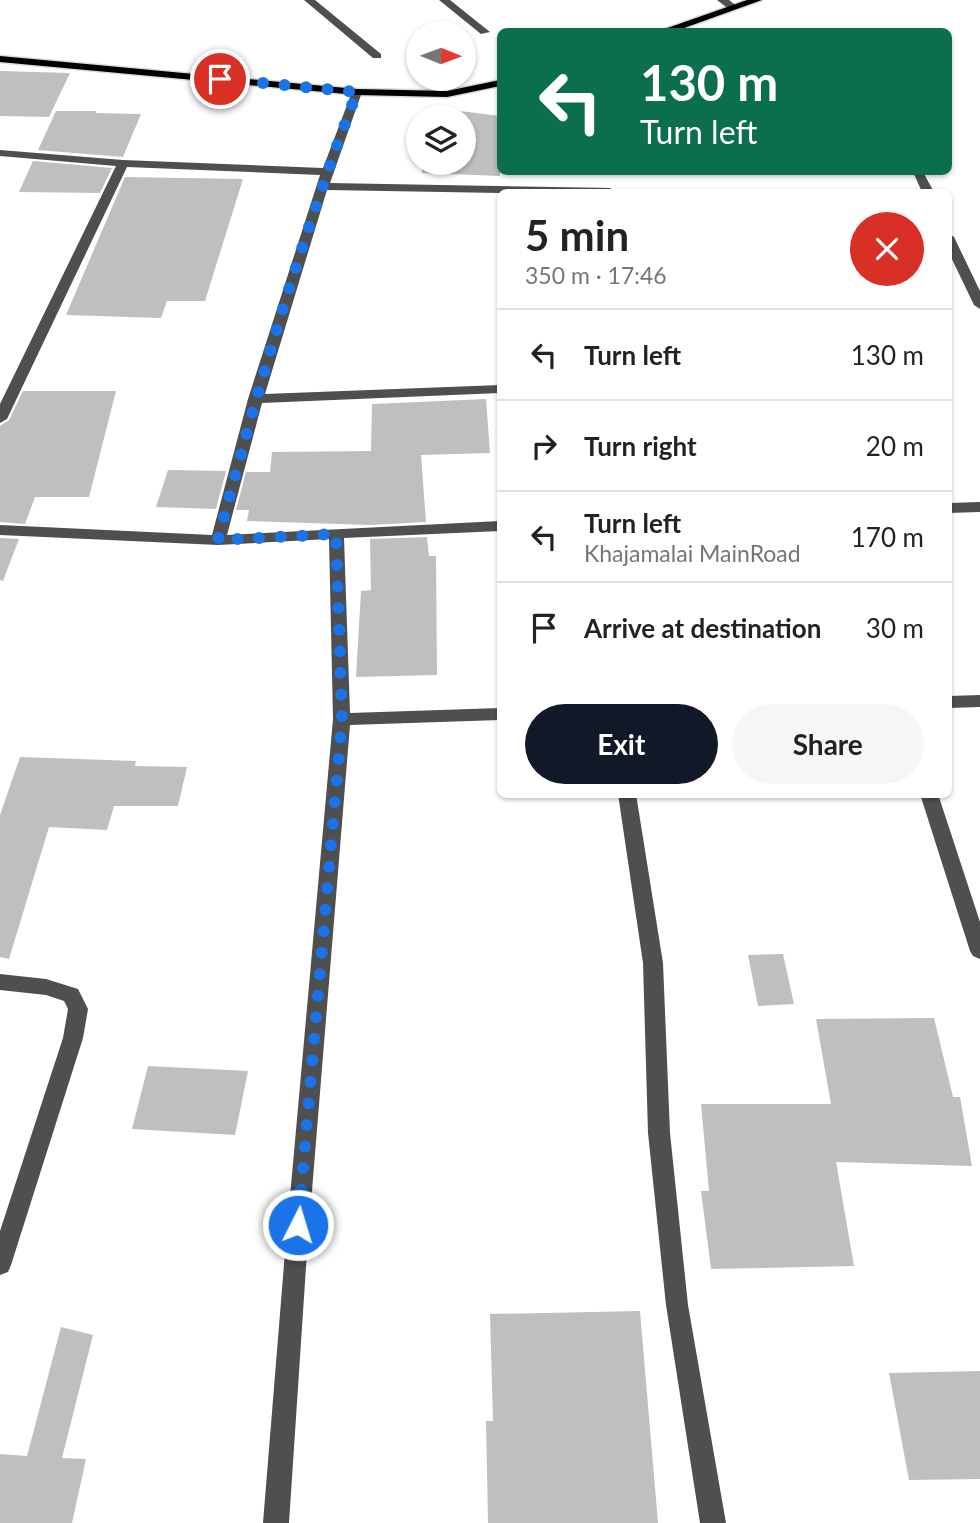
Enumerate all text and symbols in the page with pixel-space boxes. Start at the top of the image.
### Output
north arrow [406,21,476,91]
map controls [406,21,476,175]
pin [190,49,250,109]
text: 130 m [640,53,778,111]
icon: left [525,56,616,147]
icon: arrive [201,60,239,98]
button: layers [406,105,476,175]
text: Turn left [640,112,757,151]
text: 5 min [525,210,629,260]
button: close [850,212,924,286]
text: 350 m · 17:46 [525,261,667,289]
icon: left [525,336,563,374]
text: Turn left [584,339,681,371]
text: 130 m [851,339,924,371]
icon: right [525,427,563,465]
text: Turn right [584,430,697,462]
text: 20 m [866,430,924,462]
text: Turn left [584,507,681,539]
icon: left [525,518,563,556]
text: 170 m [851,521,924,553]
text: Khajamalai MainRoad [584,539,801,567]
icon: arrive [525,609,563,647]
text: Arrive at destination [584,612,821,644]
text: 30 m [866,612,924,644]
button: Exit [525,704,718,784]
button: Share [732,704,924,784]
position arrow [261,1188,335,1262]

